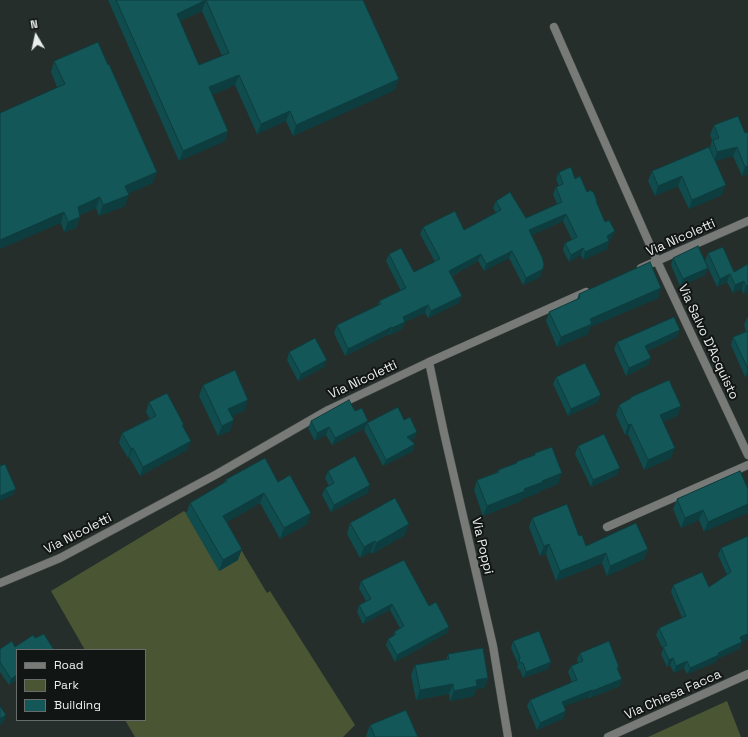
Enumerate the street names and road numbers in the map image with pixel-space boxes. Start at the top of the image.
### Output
street label: Via Nicoletti [644,216,718,260]
street label: Via Salvo D'Acquisto [674,282,742,402]
street label: Via Nicoletti [326,357,400,403]
street label: Via Nicoletti [42,510,114,558]
street label: Via Poppi [468,516,496,576]
street label: Via Chiesa Facca [622,667,724,723]

